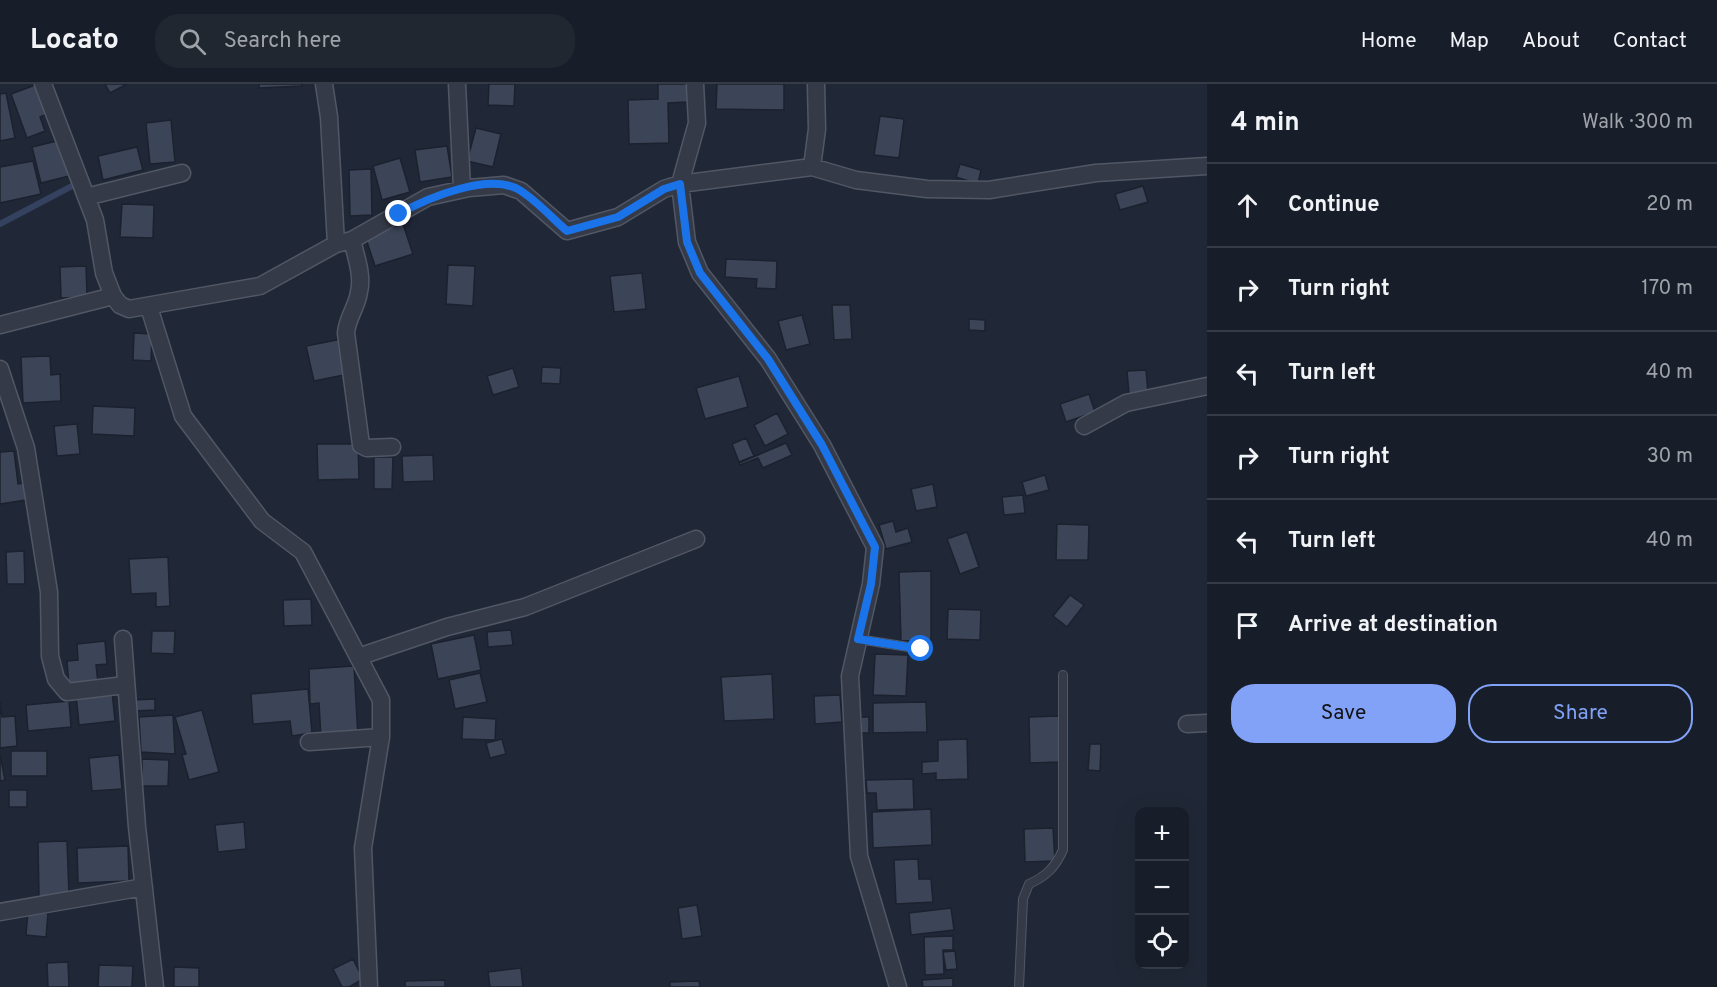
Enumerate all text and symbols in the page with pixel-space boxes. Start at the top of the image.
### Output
search box [155,14,575,68]
text: Locato [30,23,119,59]
icon: search [176,25,209,58]
text: Search here [224,28,341,55]
text: Home [1361,28,1417,55]
text: Map [1450,28,1489,55]
text: About [1522,28,1580,55]
text: Contact [1613,28,1687,55]
text: 4 min [1231,107,1300,140]
text: Walk · 300 m [1582,110,1693,136]
icon: ahead [1231,189,1264,222]
text: Continue [1288,192,1379,219]
text: 20 m [1646,192,1693,218]
route end [385,200,411,226]
icon: right [1231,273,1264,306]
text: Turn right [1288,276,1390,303]
text: 170 m [1641,276,1693,302]
icon: left [1231,357,1264,390]
text: Turn left [1288,360,1376,387]
text: 40 m [1646,360,1693,386]
icon: right [1231,441,1264,474]
text: Turn right [1288,444,1390,471]
text: 30 m [1647,444,1693,470]
icon: left [1231,525,1264,558]
text: Turn left [1288,528,1376,555]
text: 40 m [1646,528,1693,554]
icon: arrive [1231,609,1264,642]
text: Arrive at destination [1288,612,1498,639]
route start [907,635,933,661]
button: Save [1231,684,1456,743]
button: Share [1468,684,1693,743]
map controls [1135,807,1189,969]
button: + [1135,807,1189,861]
button: − [1135,861,1189,915]
button: locate [1135,915,1189,969]

